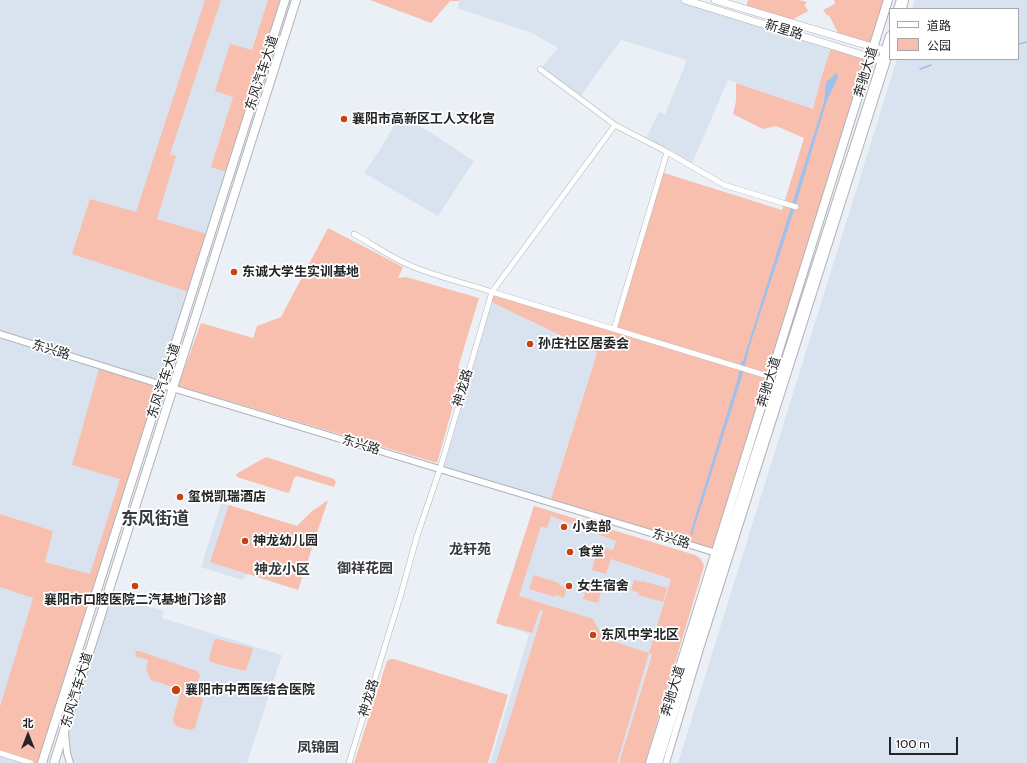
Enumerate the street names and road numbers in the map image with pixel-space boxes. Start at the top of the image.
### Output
street label: 新星路 [763,17,805,43]
street label: 东风汽车大道 [243,33,281,113]
street label: 奔驰大道 [851,45,881,99]
street label: 东兴路 [30,337,72,363]
street label: 东风汽车大道 [145,341,183,421]
street label: 奔驰大道 [754,355,784,409]
street label: 神龙路 [450,367,476,409]
street label: 东兴路 [340,432,382,458]
street label: 东兴路 [650,526,692,552]
street label: 东风汽车大道 [58,650,96,730]
street label: 奔驰大道 [658,664,688,718]
street label: 神龙路 [356,677,382,719]

